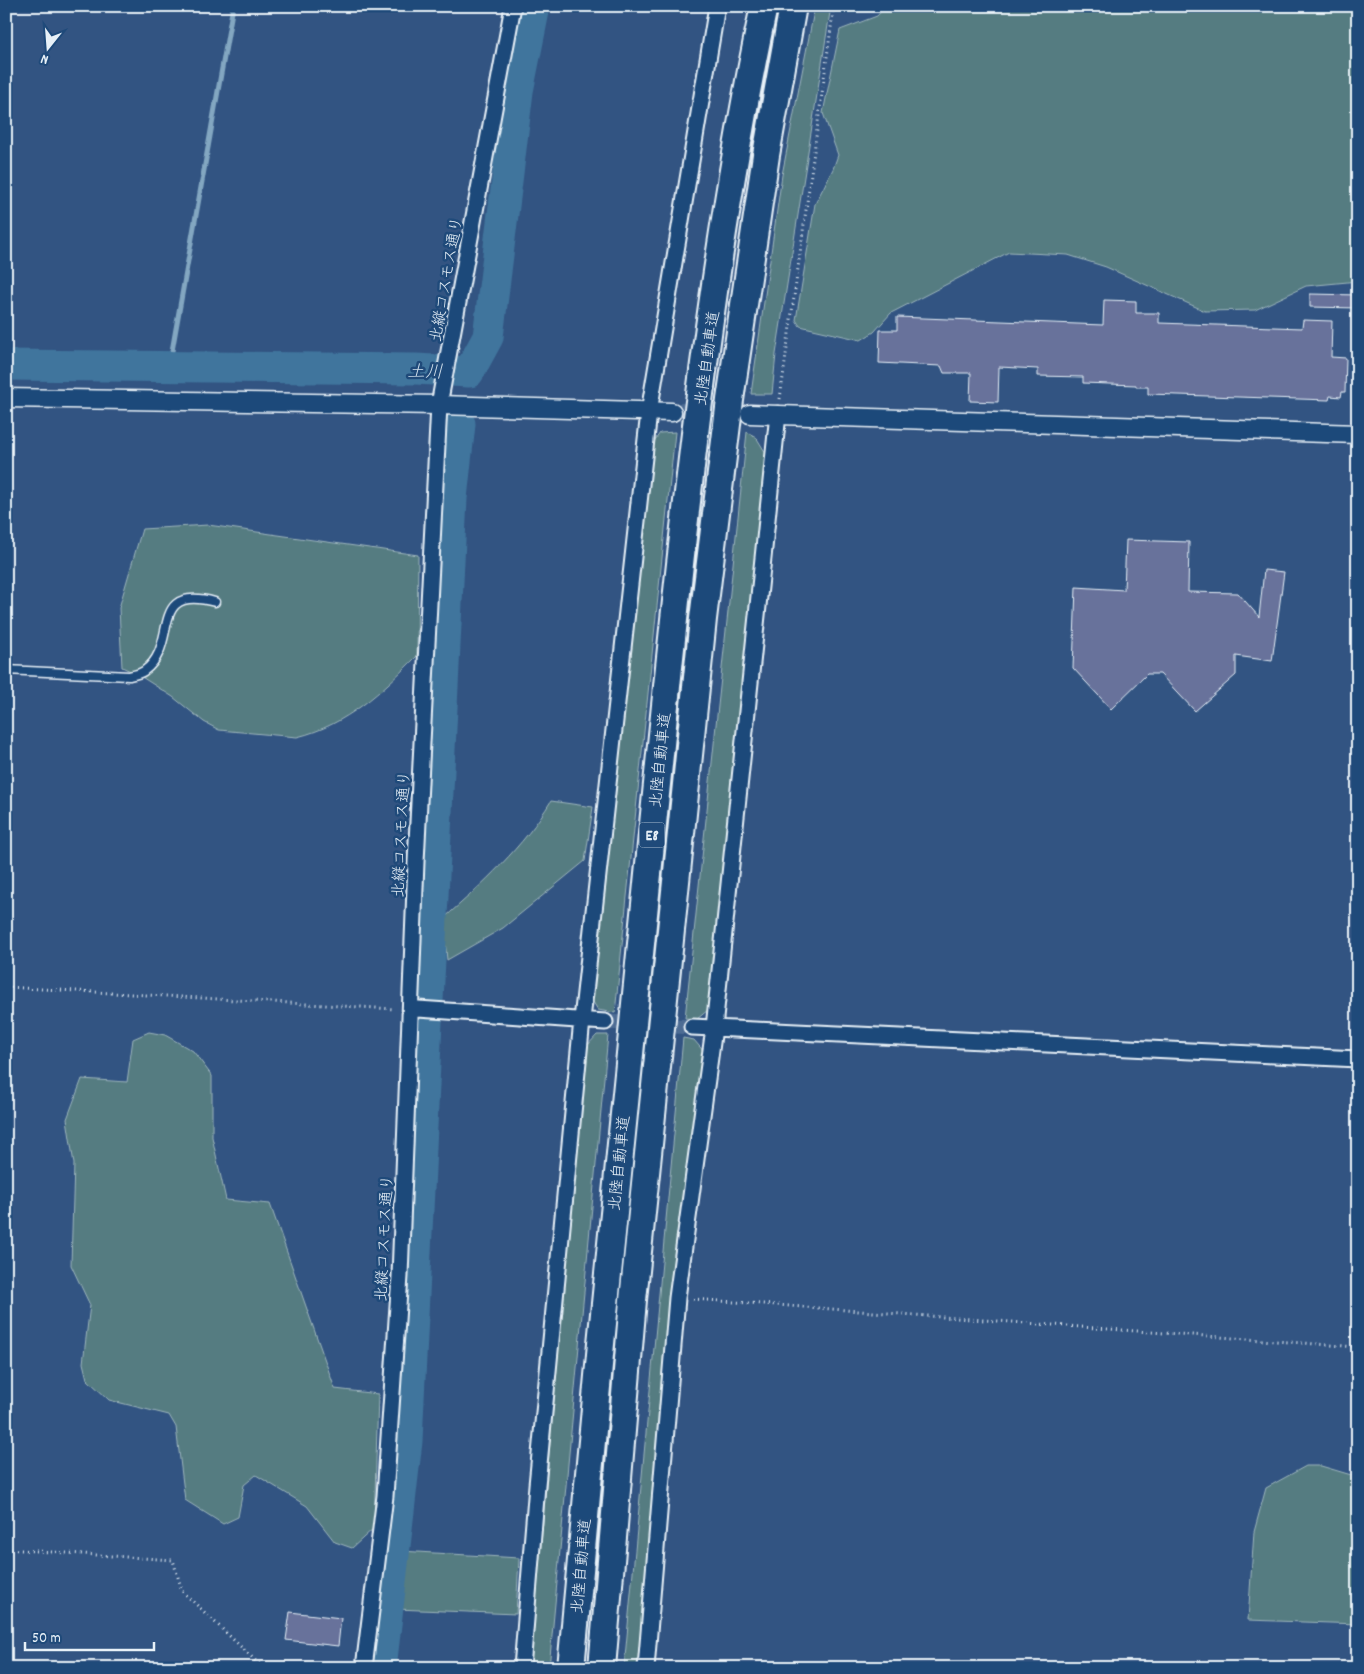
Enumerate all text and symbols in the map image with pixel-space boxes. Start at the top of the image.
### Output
north arrow [22,22,72,72]
text: N [38,48,51,69]
street label: 北縦コスモス通り [425,215,470,344]
street label: 北陸自動車道 [690,309,727,407]
water label: 土川 [407,361,443,386]
street label: 北陸自動車道 [645,711,678,809]
street label: 北縦コスモス通り [388,770,417,898]
road number: E8 [640,822,664,848]
street label: 北陸自動車道 [604,1114,637,1212]
street label: 北縦コスモス通り [371,1174,400,1302]
street label: 北陸自動車道 [567,1517,598,1615]
scale bar [25,1619,154,1651]
text: 50 m [32,1628,61,1650]

